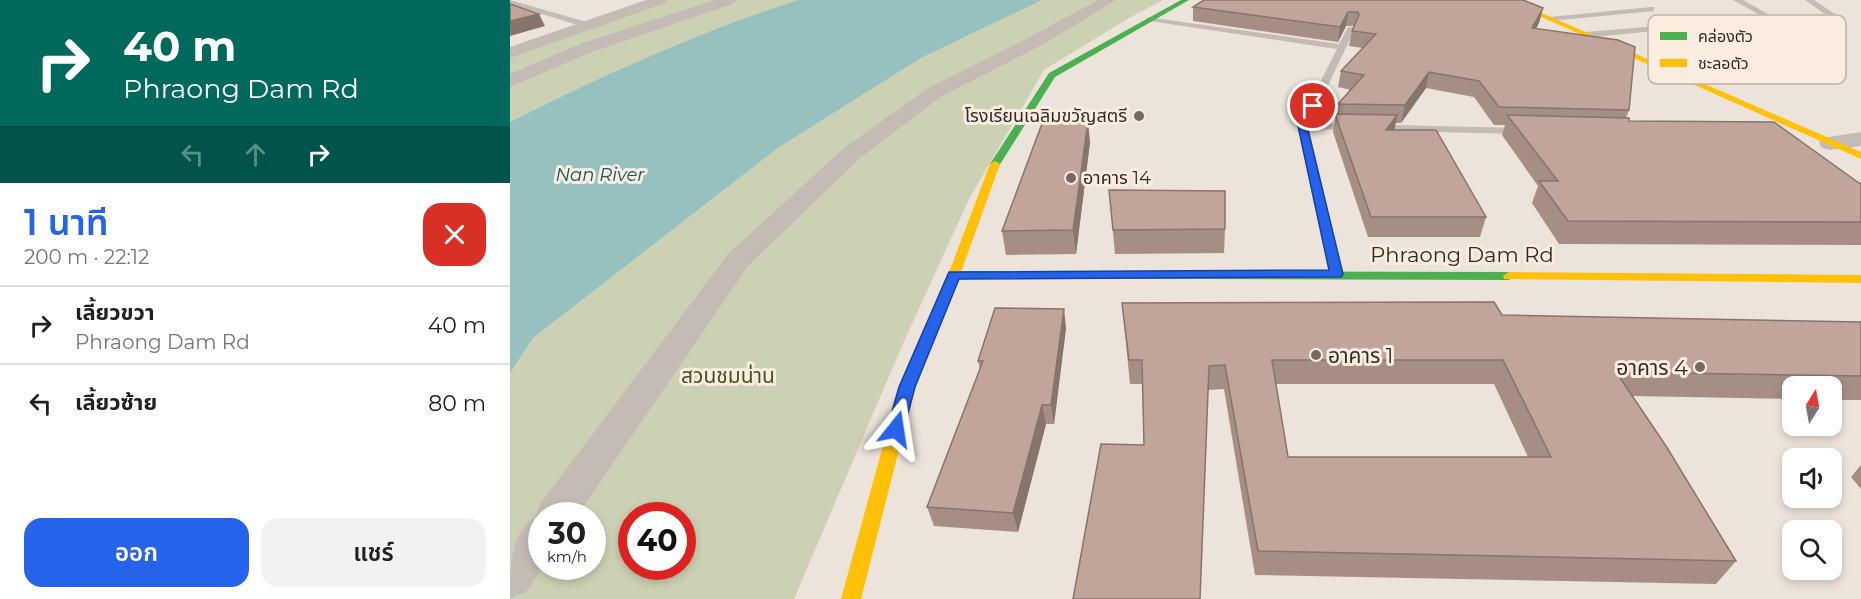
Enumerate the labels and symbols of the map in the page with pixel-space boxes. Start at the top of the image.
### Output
legend [1648,15,1846,84]
text: คล่องตัว [1698,27,1753,46]
text: ชะลอตัว [1698,54,1749,73]
pin [1287,80,1338,131]
place label: โรงเรียนเฉลิมขวัญสตรี [965,105,1127,127]
marker: โรงเรียนเฉลิมขวัญสตรี [1132,109,1146,123]
water label: Nan River [555,164,645,186]
place label: อาคาร 14 [1083,167,1151,189]
marker: อาคาร 14 [1064,171,1078,185]
street label: Phraong Dam Rd [1370,242,1554,267]
place label: อาคาร 1 [1328,343,1393,368]
marker: อาคาร 1 [1309,348,1323,362]
place label: อาคาร 4 [1616,355,1688,380]
marker: อาคาร 4 [1693,360,1707,374]
park label: สวนชมน่าน [681,363,775,388]
north arrow [1782,376,1842,436]
position arrow [864,397,928,461]
speed limit sign: 40 [618,502,696,580]

